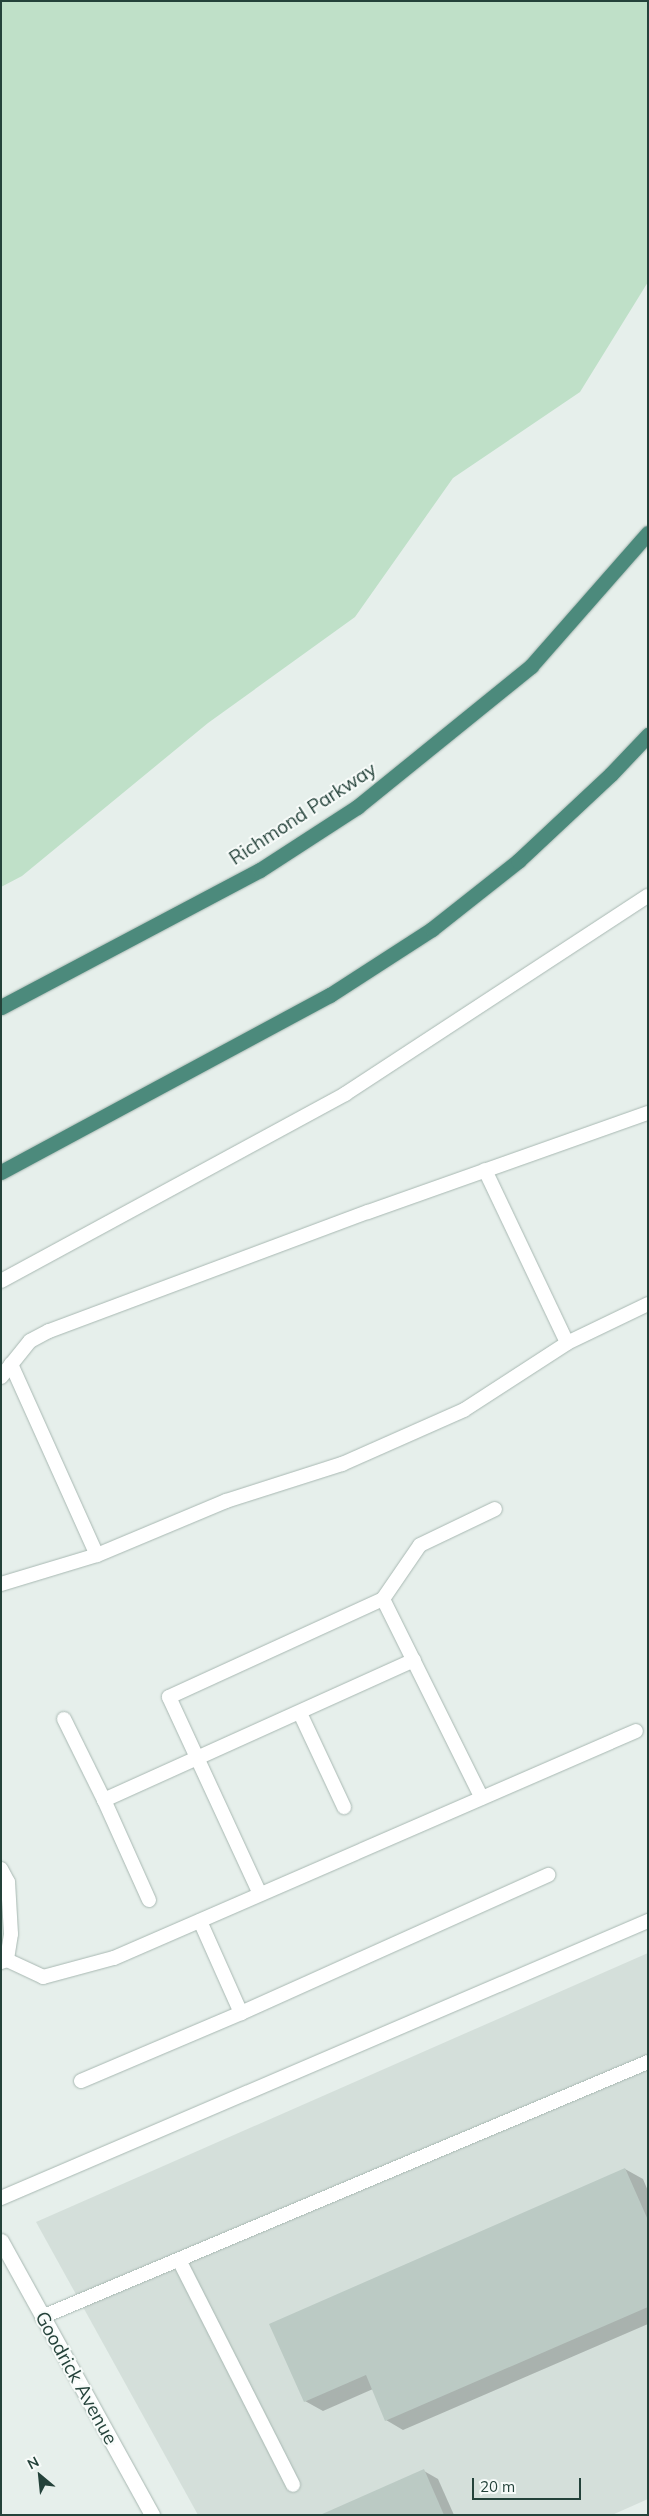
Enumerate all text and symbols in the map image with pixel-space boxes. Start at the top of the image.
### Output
street label: Richmond Parkway [225,758,381,870]
street label: Goodrick Avenue [30,2307,122,2449]
north arrow [15,2451,65,2501]
text: N [24,2452,42,2473]
scale bar [474,2468,583,2500]
text: 20 m [480,2477,515,2496]

